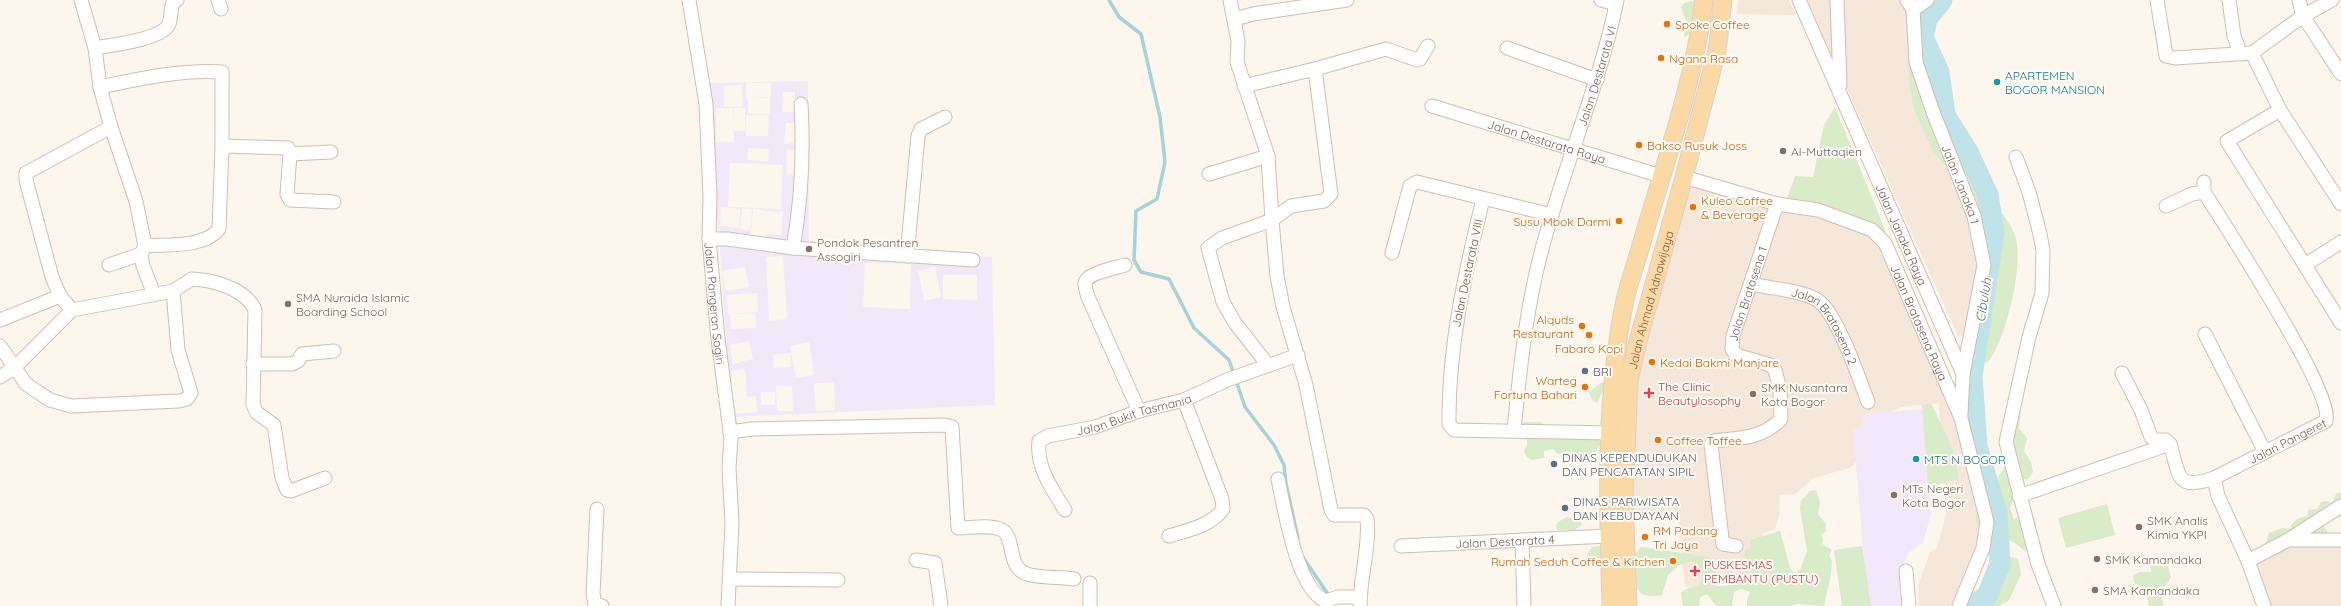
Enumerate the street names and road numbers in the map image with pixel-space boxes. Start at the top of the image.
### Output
street label: Jalan Destarata VI [1574,24,1619,128]
street label: Jalan Destarata Raya [1486,116,1608,166]
street label: Jalan Janaka 1 [1939,142,1983,225]
street label: Jalan Janaka Raya [1873,181,1931,287]
street label: Jalan Destarata VIII [1448,218,1486,328]
street label: Jalan Ahmad Adnawijaya [1624,229,1676,371]
street label: Jalan Pangeran Sogiri [702,241,729,365]
street label: Jalan Bratasena 1 [1725,244,1770,342]
street label: Jalan Bratasena Raya [1888,262,1951,383]
street label: Jalan Bratasena 2 [1790,284,1861,367]
street label: Jalan Bukit Tasmania [1075,390,1194,438]
street label: Jalan Pangeret [2246,415,2329,467]
street label: Jalan Destarata 4 [1455,531,1555,551]

